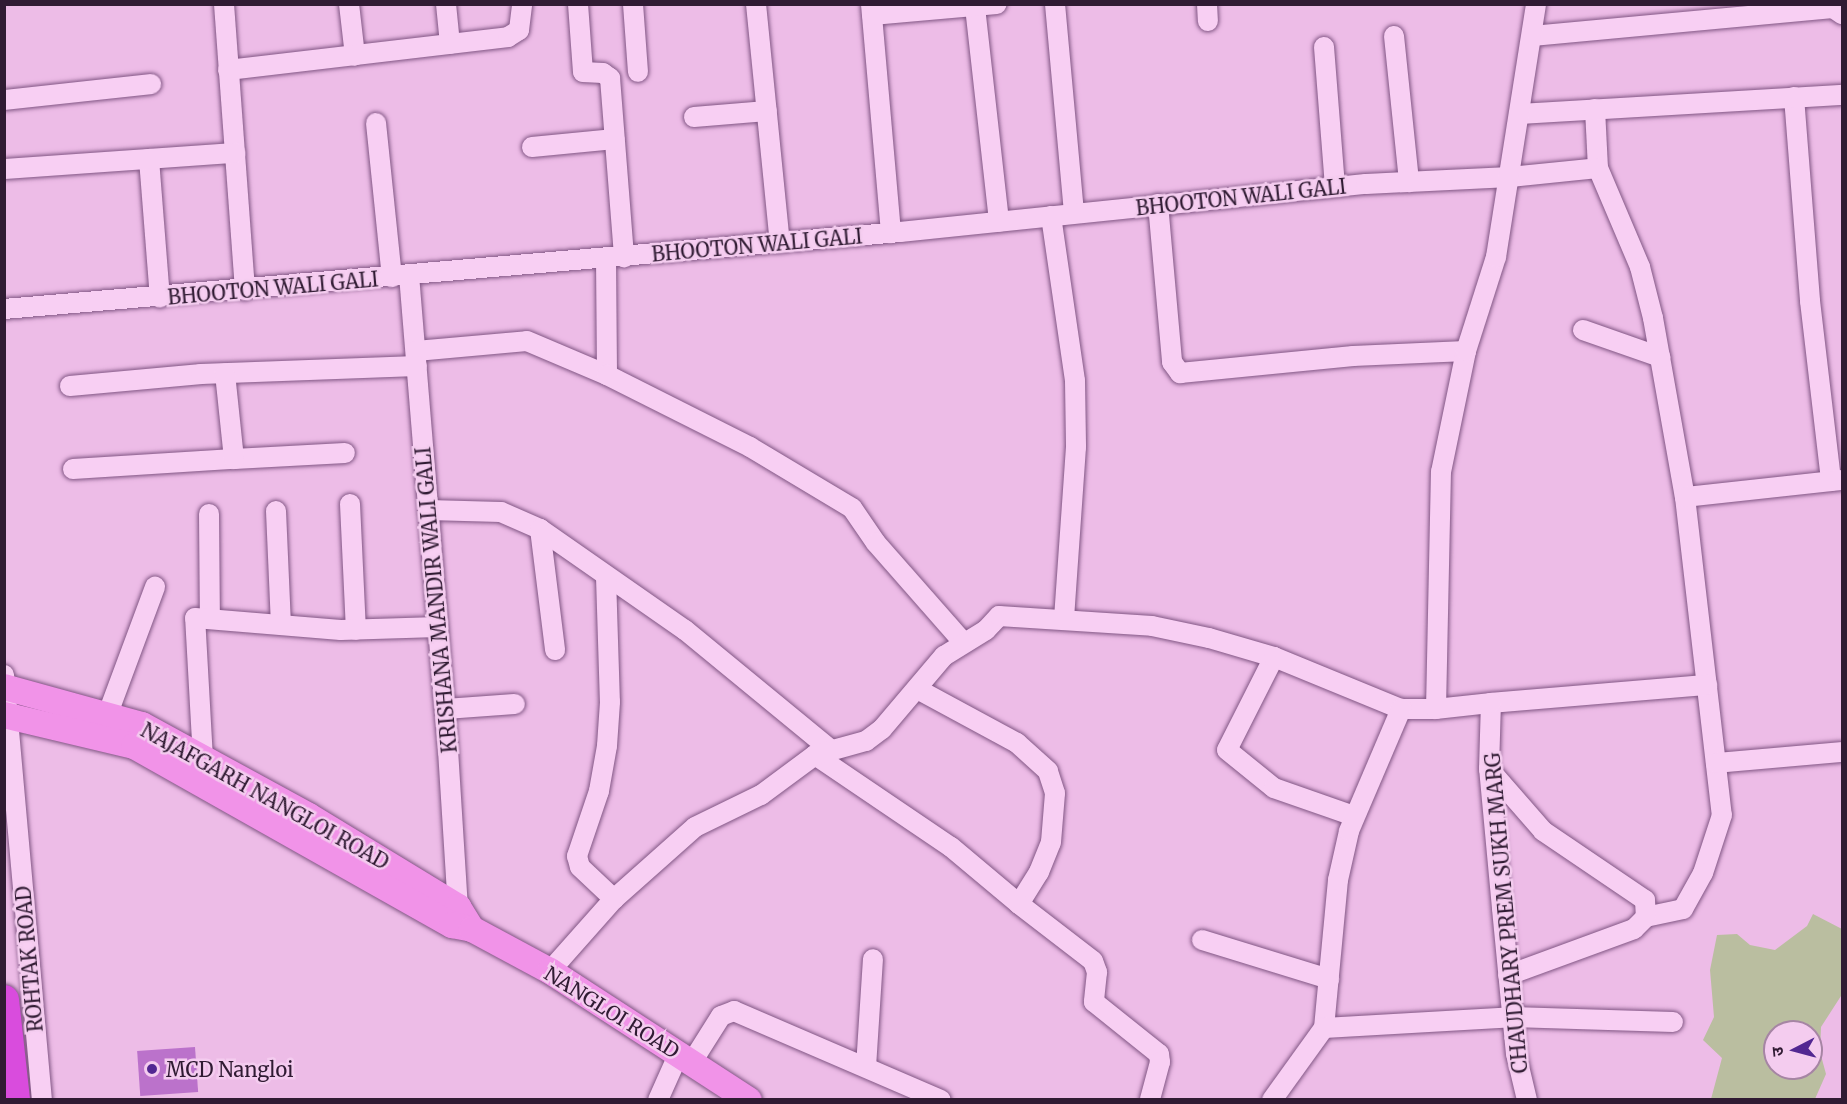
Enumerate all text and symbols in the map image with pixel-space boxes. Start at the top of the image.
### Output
street label: BHOOTON WALI GALI [1134,174,1348,220]
street label: BHOOTON WALI GALI [651,224,863,266]
street label: BHOOTON WALI GALI [167,267,379,309]
street label: KRISHANA MANDIR WALI GALI [411,446,461,754]
street label: NAJAFGARH NANGLOI ROAD [137,718,393,874]
street label: CHAUDHARY PREM SUKH MARG [1480,752,1532,1074]
street label: ROHTAK ROAD [11,885,47,1033]
street label: NANGLOI ROAD [540,961,684,1063]
north arrow [1763,1020,1823,1080]
text: उ [1767,1046,1788,1057]
place label: MCD Nangloi [166,1057,293,1081]
marker: MCD Nangloi [143,1060,161,1078]

